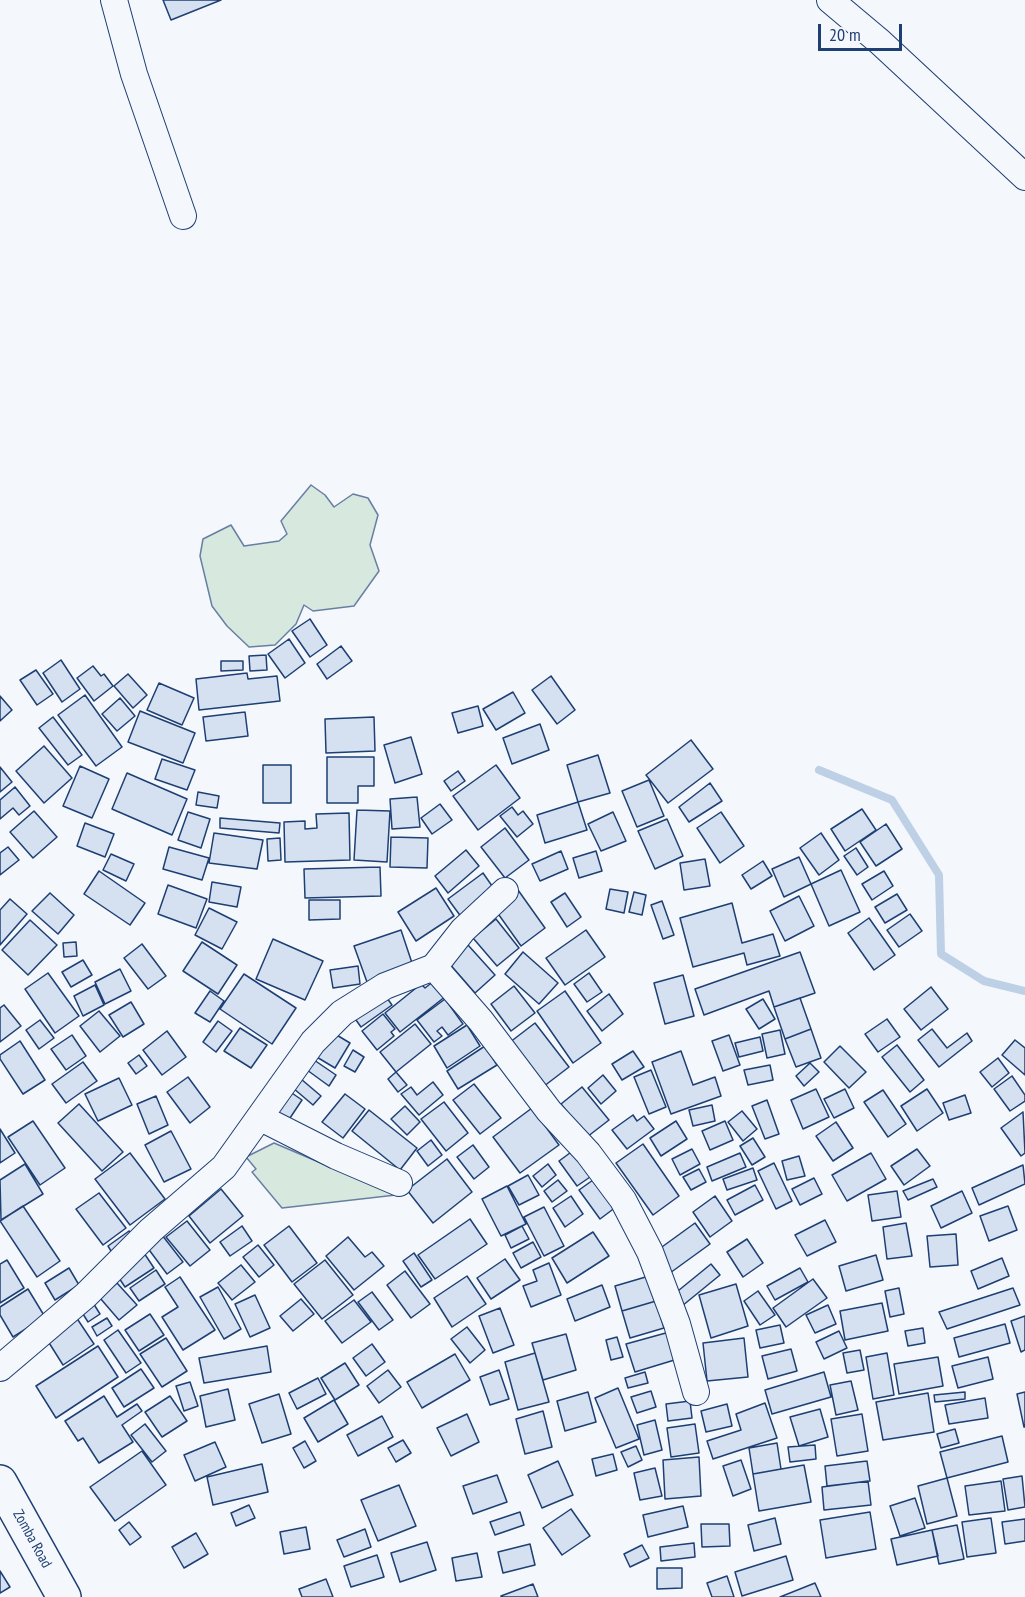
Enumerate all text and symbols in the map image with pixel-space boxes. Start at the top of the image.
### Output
scale bar [821,12,905,50]
text: 20 m [829,23,861,46]
street label: Zomba Road [9,1507,55,1571]

